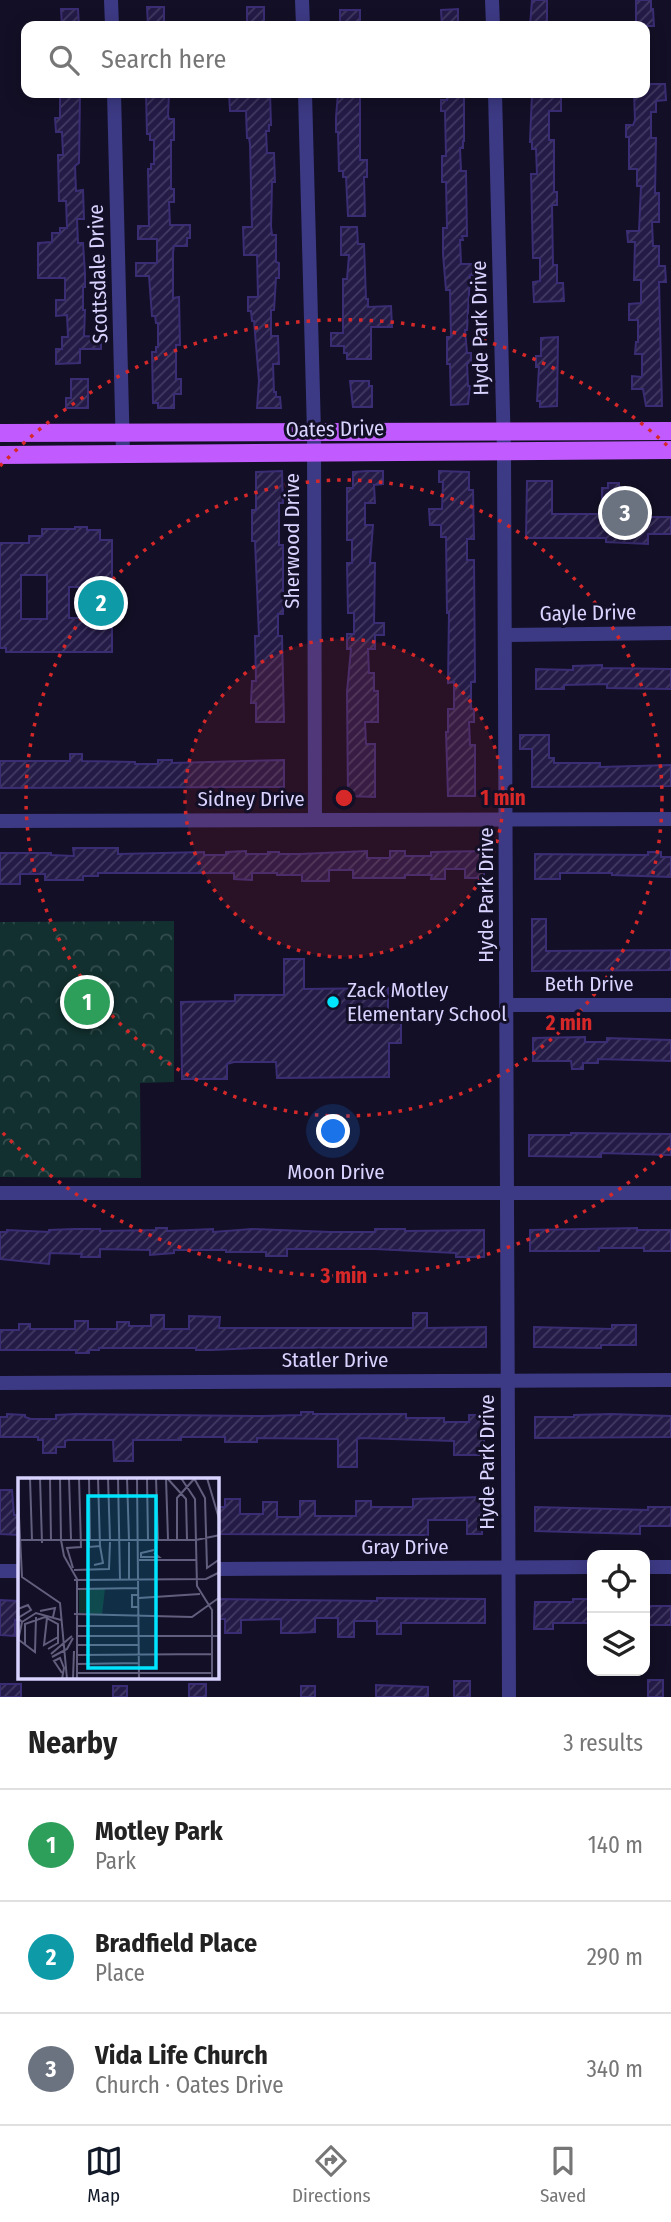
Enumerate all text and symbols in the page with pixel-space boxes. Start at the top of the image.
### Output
search box [21,21,650,98]
icon: search [45,41,83,79]
text: Search here [101,44,226,75]
street label: Scottsdale Drive [83,204,113,344]
street label: Hyde Park Drive [466,260,494,396]
street label: Oates Drive [285,415,385,443]
street label: Sherwood Drive [279,473,305,609]
pin: 3 [602,487,648,539]
pin: 2 [78,577,124,629]
street label: Gayle Drive [539,599,637,627]
text: 1 min [480,785,526,811]
street label: Sidney Drive [197,786,305,812]
centre of rings [332,786,356,810]
street label: Hyde Park Drive [473,827,499,963]
street label: Beth Drive [544,971,634,997]
pin: 1 [64,976,110,1028]
place label: Zack Motley Elementary School [347,977,507,1027]
marker: Zack Motley Elementary School [325,994,341,1010]
text: 2 min [545,1010,592,1036]
your location [316,1114,350,1148]
street label: Moon Drive [287,1159,385,1185]
text: 3 min [320,1263,367,1289]
street label: Statler Drive [282,1347,388,1373]
street label: Hyde Park Drive [474,1394,500,1530]
inset map [18,1478,219,1680]
street label: Gray Drive [361,1534,449,1560]
map controls [587,1550,650,1676]
button: locate [587,1550,650,1613]
button: layers [587,1613,650,1676]
text: Nearby [28,1725,117,1761]
text: 3 results [563,1729,643,1757]
text: Motley Park [95,1816,223,1847]
text: 1 [46,1831,56,1859]
text: 140 m [588,1831,643,1859]
text: Park [95,1847,136,1875]
text: Bradfield Place [95,1928,257,1959]
text: 2 [46,1943,56,1971]
text: 290 m [587,1943,643,1971]
text: Place [95,1959,145,1987]
text: Vida Life Church [95,2040,268,2071]
text: 3 [46,2055,56,2083]
text: 340 m [587,2055,643,2083]
text: Church · Oates Drive [95,2071,284,2099]
tab: Map [85,2142,123,2207]
tab: Directions [292,2142,371,2207]
tab: Saved [540,2142,586,2207]

